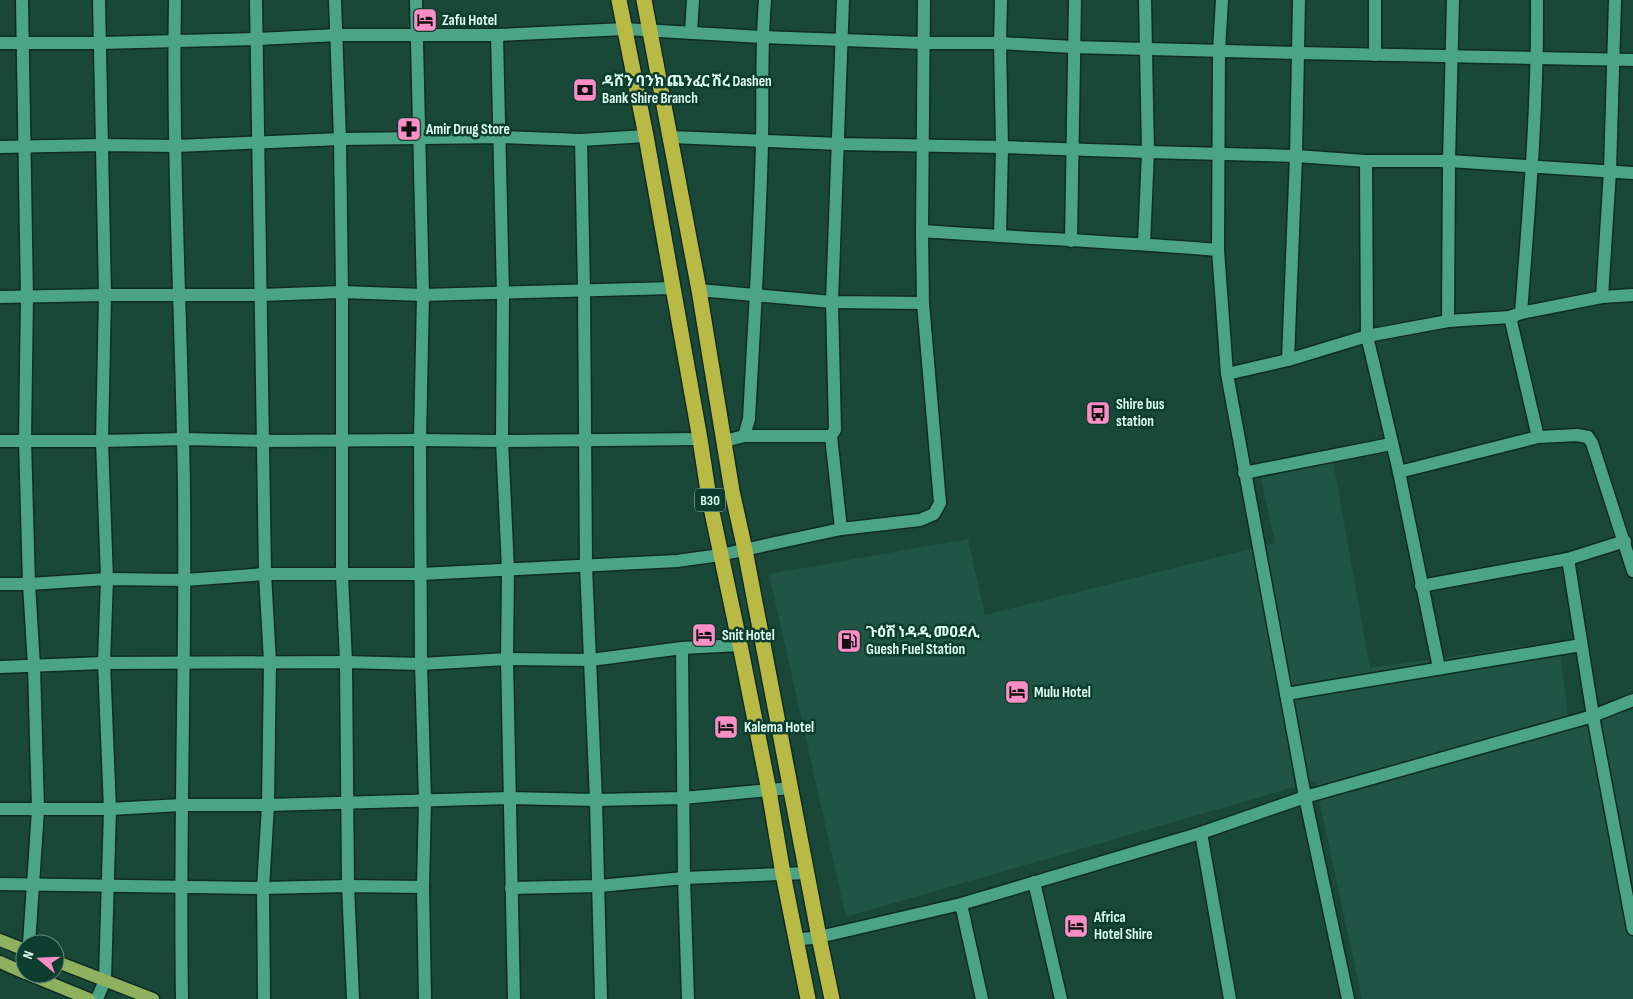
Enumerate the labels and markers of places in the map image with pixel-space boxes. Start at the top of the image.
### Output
hotel icon: Zafu Hotel [412,7,438,33]
place label: Zafu Hotel [442,11,497,30]
place label: ዳሸን ባንክ ጨንፈር ሽረ Dashen Bank Shire Branch [602,72,772,108]
bank icon: ዳሸን ባንክ ጨንፈር ሽረ Dashen Bank Shire Branch [572,77,598,103]
pharmacy icon: Amir Drug Store [396,116,422,142]
place label: Amir Drug Store [425,120,510,139]
place label: Shire bus station [1116,395,1165,431]
bus stop icon: Shire bus station [1085,400,1111,426]
hotel icon: Snit Hotel [691,622,717,648]
place label: ጉዕሽ ነዳዲ መዐደሊ Guesh Fuel Station [866,623,979,659]
place label: Snit Hotel [722,626,775,645]
fuel station icon: ጉዕሽ ነዳዲ መዐደሊ Guesh Fuel Station [836,628,862,654]
hotel icon: Mulu Hotel [1004,679,1030,705]
place label: Mulu Hotel [1034,683,1091,702]
hotel icon: Kalema Hotel [713,714,739,740]
place label: Kalema Hotel [744,718,814,737]
place label: Africa Hotel Shire [1093,908,1153,944]
hotel icon: Africa Hotel Shire [1063,913,1089,939]

